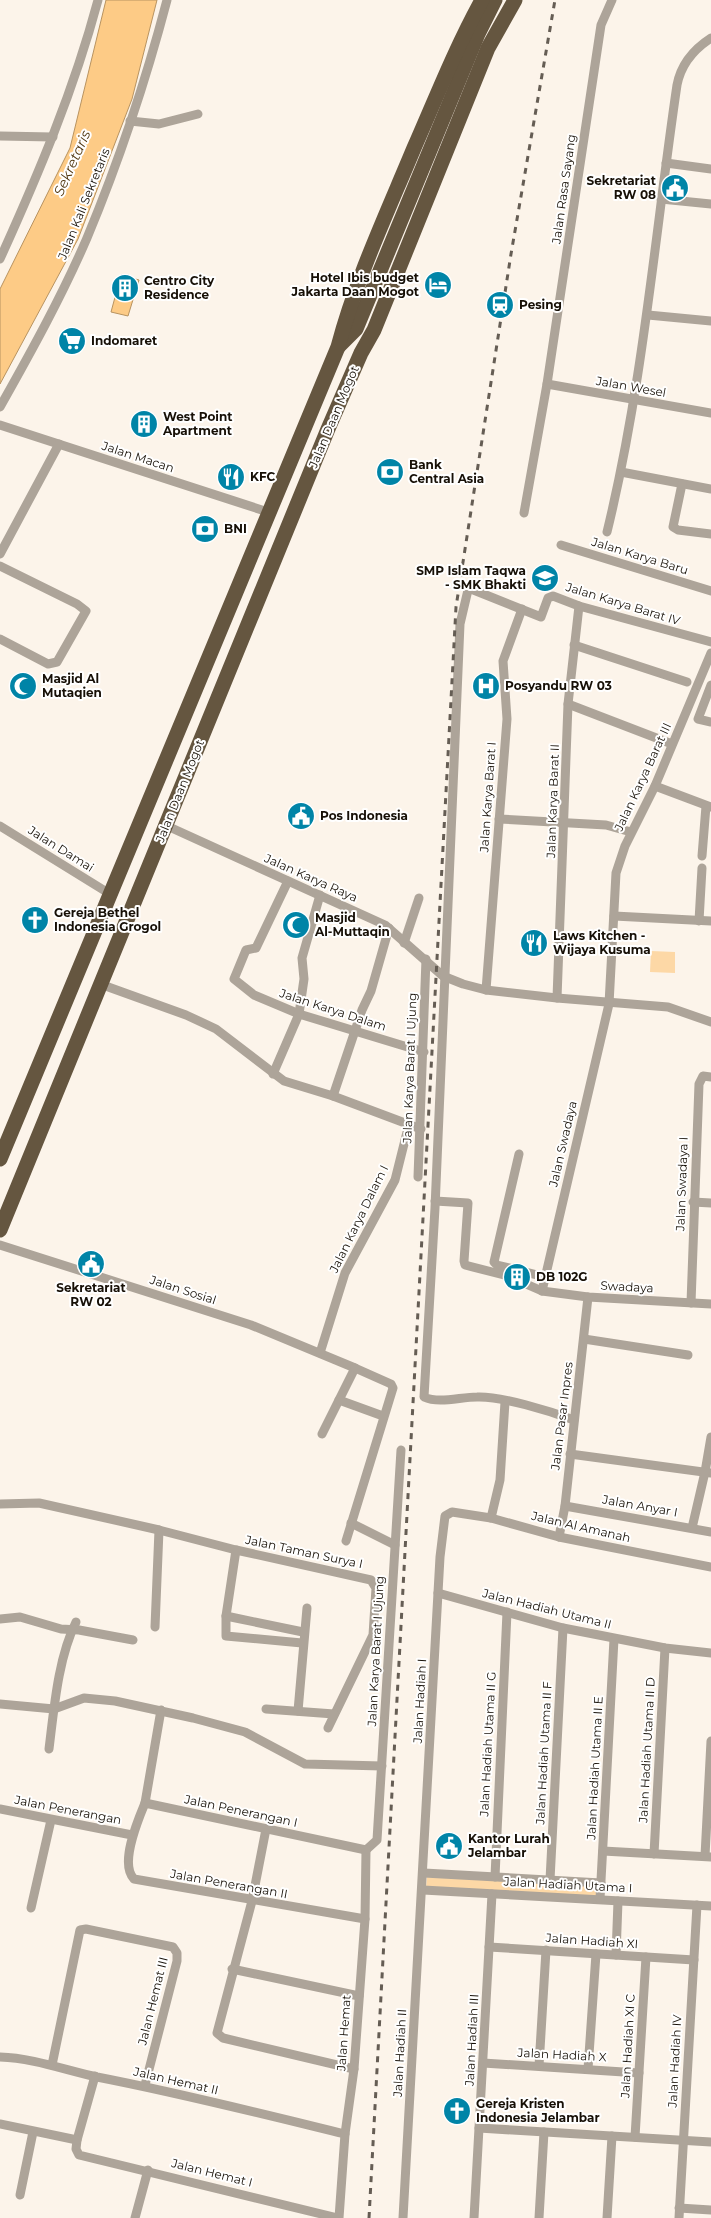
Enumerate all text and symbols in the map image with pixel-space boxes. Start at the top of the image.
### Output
water label: Sekretaris [50,127,95,199]
street label: Jalan Rasa Sayang [548,133,579,246]
street label: Jalan Kali Sekretaris [54,146,113,263]
place label: Sekretariat RW 08 [587,173,657,202]
public building icon: Sekretariat RW 08 [660,173,690,203]
place label: Hotel Ibis budget Jakarta Daan Mogot [291,270,420,299]
hotel icon: Hotel Ibis budget Jakarta Daan Mogot [423,270,453,300]
building icon: Centro City Residence [110,273,140,303]
place label: Centro City Residence [144,273,215,302]
station icon: Pesing [485,290,515,320]
place label: Pesing [519,297,562,312]
supermarket icon: Indomaret [57,326,87,356]
place label: Indomaret [91,333,158,348]
street label: Jalan Daan Mogot [305,363,362,471]
street label: Jalan Wesel [594,373,667,400]
building icon: West Point Apartment [129,409,159,439]
place label: West Point Apartment [162,409,233,438]
street label: Jalan Macan [99,437,176,475]
bank icon: Bank Central Asia [375,457,405,487]
place label: Bank Central Asia [409,457,484,486]
restaurant icon: KFC [216,462,246,492]
place label: KFC [250,469,275,484]
bank icon: BNI [190,514,220,544]
place label: BNI [224,521,247,536]
street label: Jalan Karya Baru [589,533,690,577]
place label: SMP Islam Taqwa - SMK Bhakti [416,563,526,592]
school or university icon: SMP Islam Taqwa - SMK Bhakti [530,563,560,593]
street label: Jalan Karya Barat IV [563,579,683,628]
mosque icon: Masjid Al Mutaqien [8,671,38,701]
place label: Masjid Al Mutaqien [42,671,102,700]
hospital icon: Posyandu RW 03 [471,671,501,701]
place label: Posyandu RW 03 [505,678,612,693]
street label: Jalan Karya Barat III [610,720,674,834]
street label: Jalan Daan Mogot [152,737,207,845]
street label: Jalan Karya Barat I [476,741,499,854]
street label: Jalan Karya Barat II [543,744,562,859]
public building icon: Pos Indonesia [286,801,316,831]
place label: Pos Indonesia [320,808,408,823]
street label: Jalan Damai [25,822,97,875]
street label: Jalan Karya Raya [261,850,360,905]
church icon: Gereja Bethel Indonesia Grogol [20,905,50,935]
place label: Gereja Bethel Indonesia Grogol [54,905,161,934]
mosque icon: Masjid Al-Muttaqin [281,910,311,940]
place label: Masjid Al-Muttaqin [314,910,390,939]
restaurant icon: Laws Kitchen - Wijaya Kusuma [519,928,549,958]
place label: Laws Kitchen - Wijaya Kusuma [553,928,651,957]
street label: Jalan Karya Dalam [277,985,388,1034]
street label: Jalan Karya Barat I Ujung [399,992,420,1145]
street label: Jalan Swadaya [545,1099,580,1189]
street label: Jalan Swadaya I [672,1137,691,1232]
street label: Jalan Karya Dalam I [325,1162,391,1276]
public building icon: Sekretariat RW 02 [76,1249,106,1279]
building icon: DB 102G [502,1262,532,1292]
place label: DB 102G [536,1269,588,1284]
street label: Jalan Sosial [147,1271,218,1307]
street label: Swadaya [600,1278,654,1295]
place label: Sekretariat RW 02 [56,1280,127,1309]
street label: Jalan Pasar Inpres [547,1361,576,1472]
street label: Jalan Anyar I [600,1491,679,1519]
street label: Jalan Al Amanah [529,1508,632,1545]
street label: Jalan Taman Surya I [243,1532,364,1571]
street label: Jalan Karya Barat I Ujung [364,1575,387,1728]
street label: Jalan Hadiah Utama II [480,1585,613,1632]
street label: Jalan Hadiah I [410,1658,429,1745]
street label: Jalan Hadiah Utama II G [476,1671,499,1818]
street label: Jalan Hadiah Utama II D [635,1677,658,1824]
street label: Jalan Hadiah Utama II F [532,1681,555,1826]
street label: Jalan Hadiah Utama II E [583,1696,606,1841]
street label: Jalan Penerangan I [182,1791,299,1830]
street label: Jalan Penerangan [12,1792,123,1827]
public building icon: Kantor Lurah Jelambar [434,1831,464,1861]
place label: Kantor Lurah Jelambar [467,1831,550,1860]
street label: Jalan Penerangan II [168,1866,289,1901]
street label: Jalan Hadiah Utama I [502,1874,633,1895]
street label: Jalan Hadiah XI [544,1930,639,1951]
street label: Jalan Hemat III [134,1955,171,2048]
street label: Jalan Hadiah XI C [617,1993,638,2099]
street label: Jalan Hemat [333,1994,354,2073]
street label: Jalan Hadiah III [462,1994,481,2087]
street label: Jalan Hadiah II [390,2008,409,2099]
street label: Jalan Hadiah IV [665,2014,684,2109]
street label: Jalan Hadiah X [516,2045,607,2064]
street label: Jalan Hemat II [131,2063,220,2098]
church icon: Gereja Kristen Indonesia Jelambar [442,2096,472,2126]
place label: Gereja Kristen Indonesia Jelambar [476,2096,600,2125]
street label: Jalan Hemat I [169,2155,254,2190]

